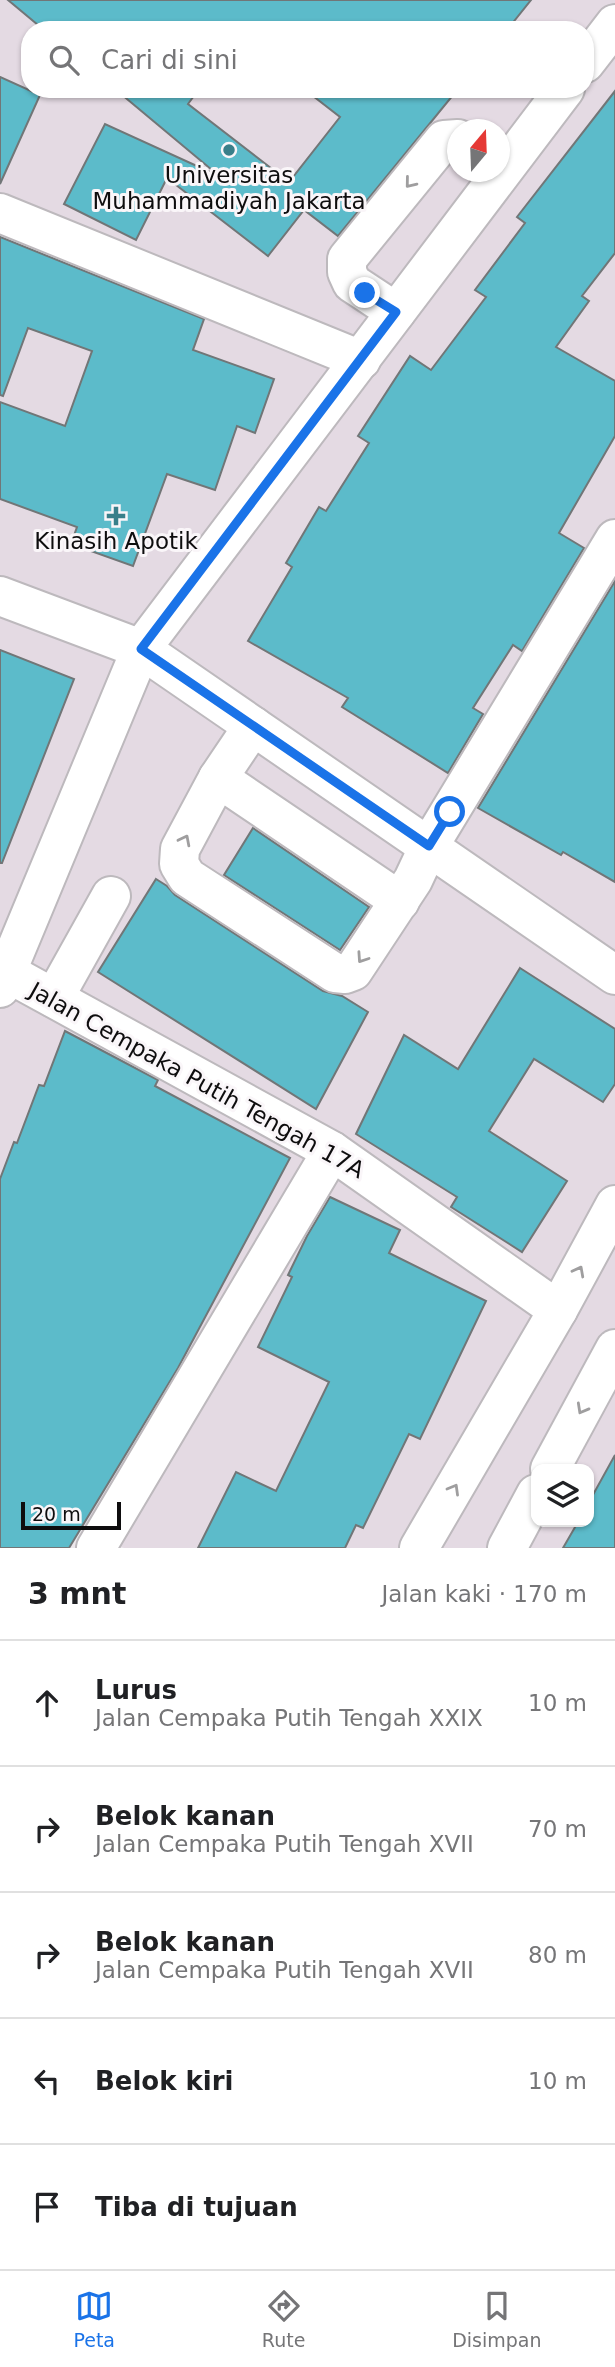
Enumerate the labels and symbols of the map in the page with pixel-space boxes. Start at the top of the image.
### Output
north arrow [447,119,510,182]
marker: Universitas Muhammadiyah Jakarta [221,142,237,158]
place label: Universitas Muhammadiyah Jakarta [92,162,366,214]
one-way arrow [405,175,418,187]
route end [349,277,380,308]
marker: Kinasih Apotik [108,508,124,524]
place label: Kinasih Apotik [34,528,198,554]
route start [434,796,465,827]
one-way arrow [177,834,191,847]
one-way arrow [358,950,370,963]
street label: Jalan Cempaka Putih Tengah 17A [23,976,369,1183]
one-way arrow [571,1265,585,1278]
one-way arrow [577,1402,591,1414]
one-way arrow [445,1484,458,1497]
scale bar [21,1499,121,1531]

